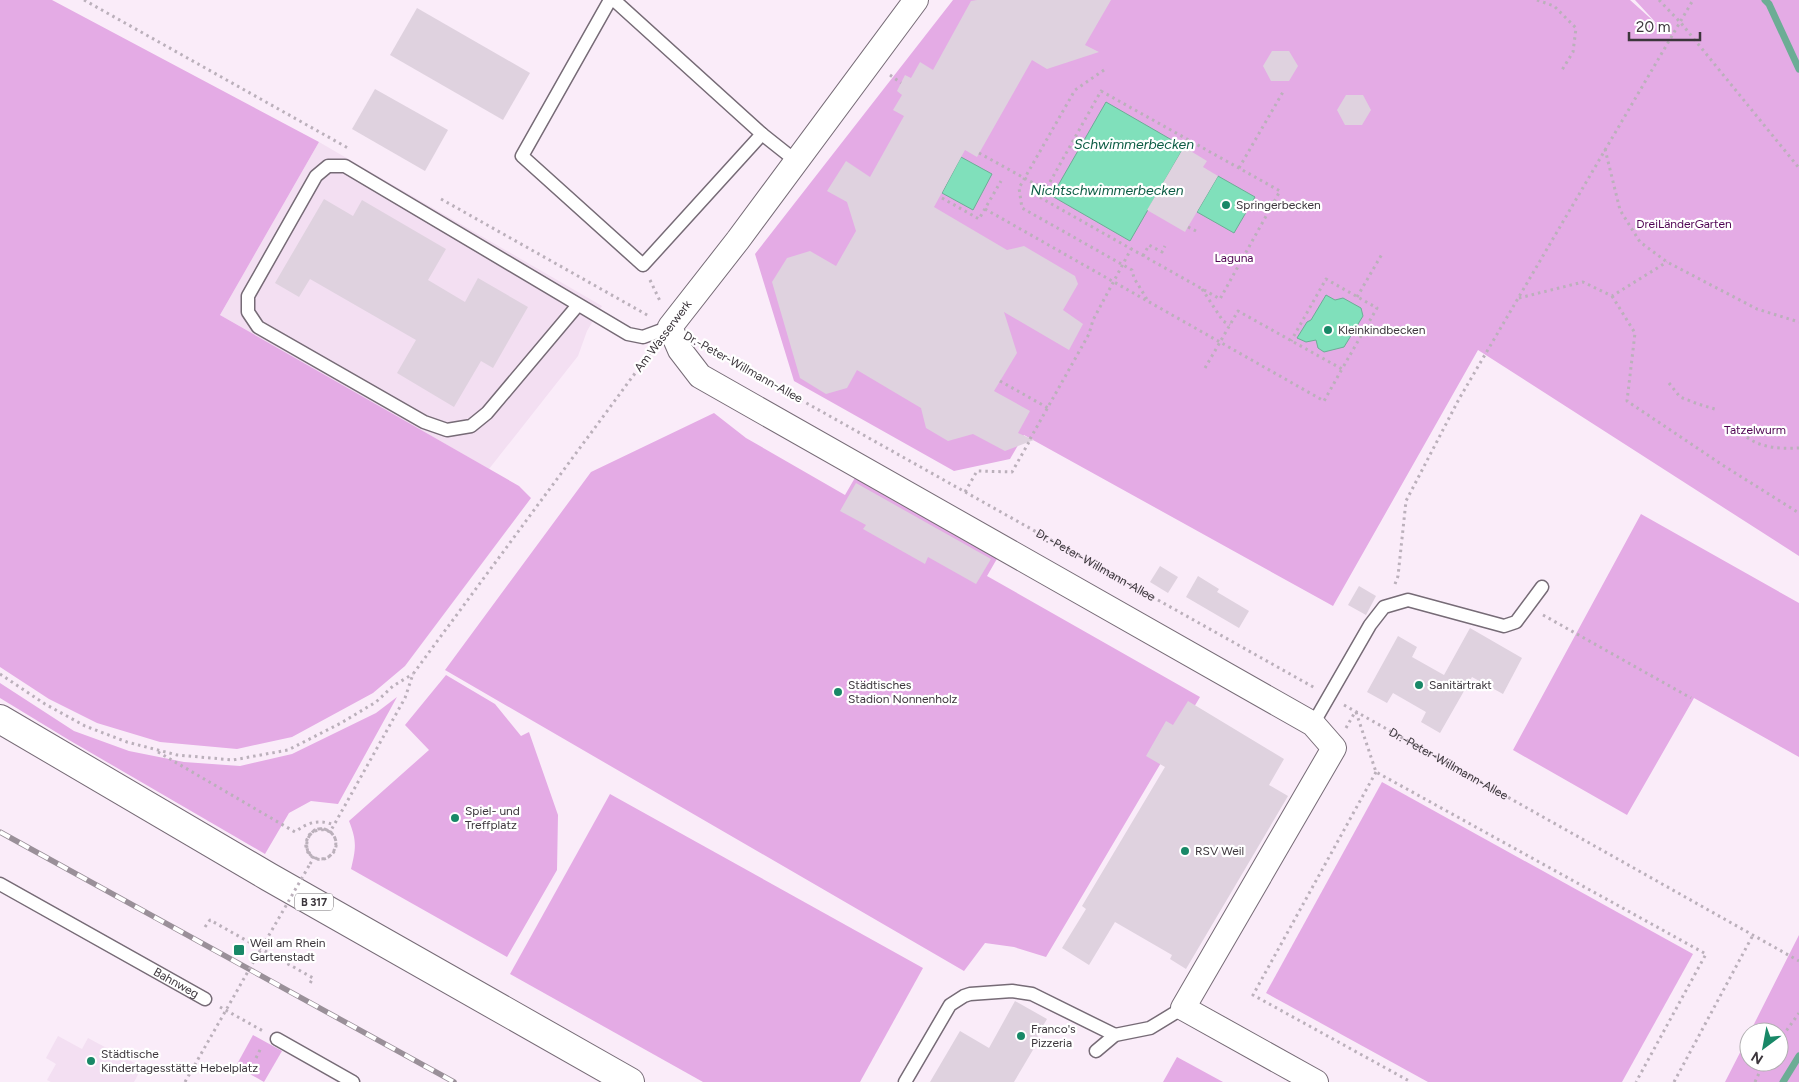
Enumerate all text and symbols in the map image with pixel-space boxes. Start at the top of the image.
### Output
scale bar [1629,10,1700,42]
text: 20 m [1636,18,1670,36]
water label: Schwimmerbecken [1074,136,1194,153]
water label: Nichtschwimmerbecken [1031,182,1184,199]
place label: Springerbecken [1236,198,1321,212]
marker: Springerbecken [1220,199,1232,211]
park label: DreiLänderGarten [1636,217,1732,231]
park label: Laguna [1215,251,1253,265]
street label: Am Wasserwerk [632,297,695,375]
place label: Kleinkindbecken [1338,323,1426,337]
marker: Kleinkindbecken [1322,324,1334,336]
street label: Dr.-Peter-Willmann-Allee [681,328,805,406]
park label: Tatzelwurm [1724,423,1786,437]
street label: Dr.-Peter-Willmann-Allee [1034,526,1158,604]
place label: Städtisches Stadion Nonnenholz [848,678,958,706]
place label: Sanitärtrakt [1429,678,1492,692]
marker: Sanitärtrakt [1413,679,1425,691]
marker: Städtisches Stadion Nonnenholz [832,686,844,698]
street label: Dr.-Peter-Willmann-Allee [1387,725,1511,803]
place label: Spiel- und Treffplatz [465,804,520,832]
marker: Spiel- und Treffplatz [449,812,461,824]
place label: RSV Weil [1195,844,1244,858]
marker: RSV Weil [1179,845,1191,857]
road number: B 317 [295,894,333,910]
place label: Weil am Rhein Gartenstadt [250,936,326,964]
marker: Weil am Rhein Gartenstadt [232,943,246,957]
street label: Bahnweg [151,965,201,1001]
place label: Franco's Pizzeria [1031,1022,1076,1050]
north arrow [1739,1022,1789,1072]
marker: Franco's Pizzeria [1015,1030,1027,1042]
place label: Städtische Kindertagesstätte Hebelplatz [101,1047,258,1075]
text: N [1748,1048,1766,1068]
marker: Städtische Kindertagesstätte Hebelplatz [85,1055,97,1067]

